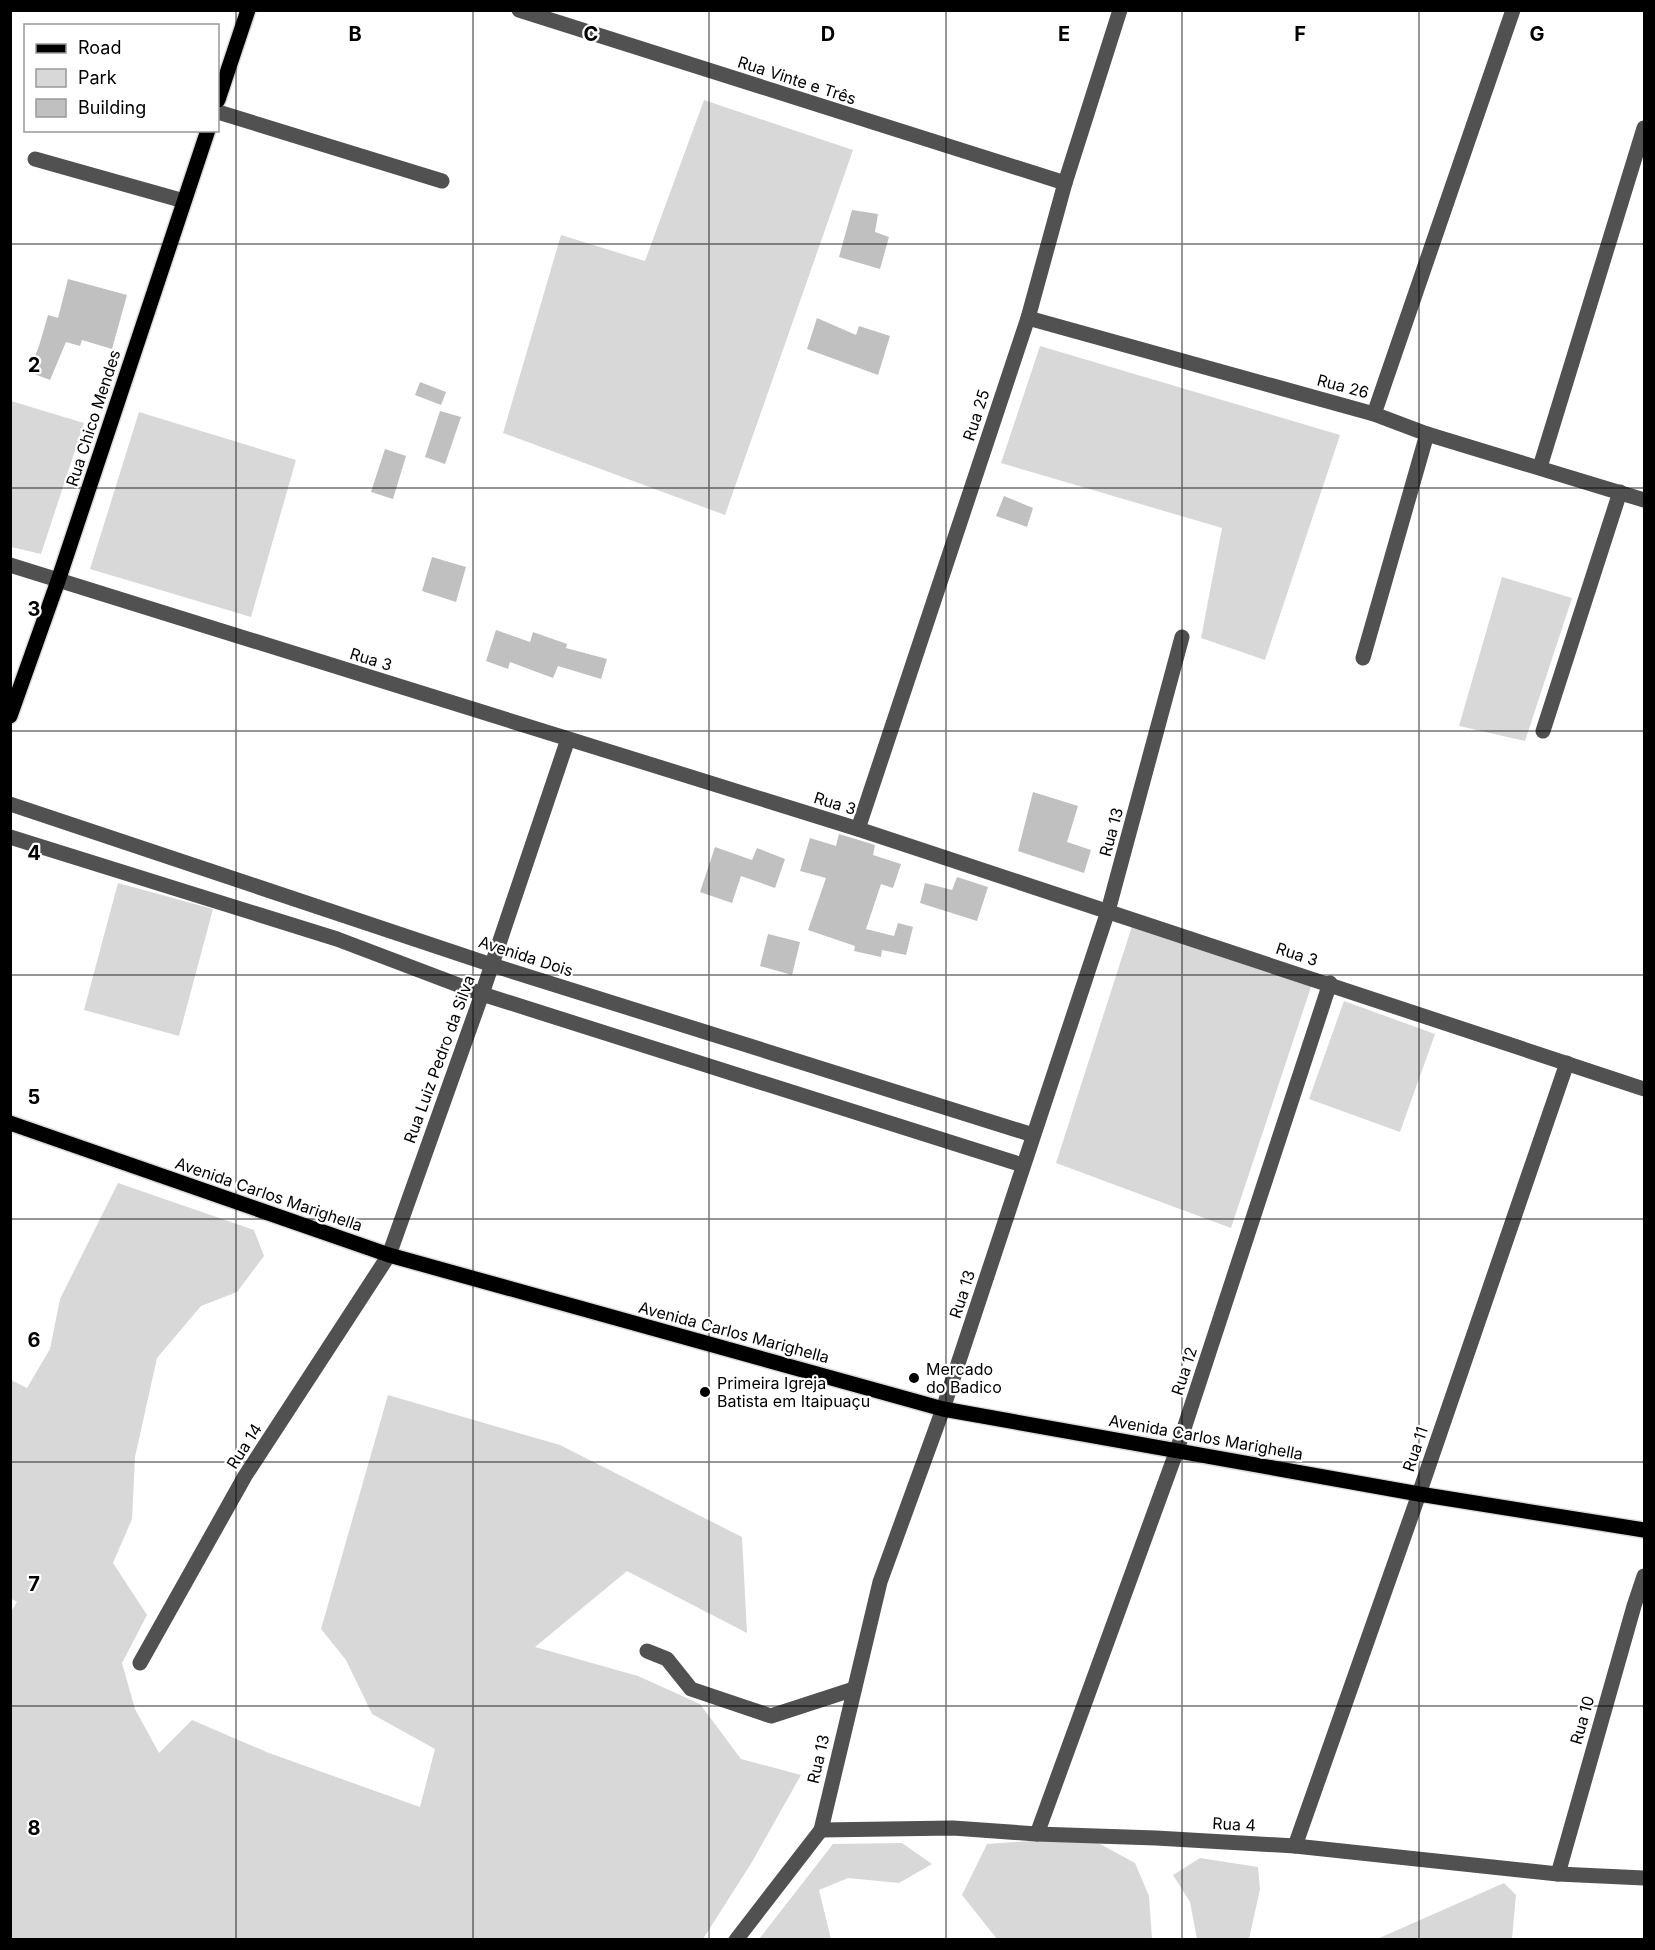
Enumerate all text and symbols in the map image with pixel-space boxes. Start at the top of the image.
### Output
text: B [348,22,362,46]
text: C [584,22,598,46]
text: D [821,22,835,46]
text: E [1058,22,1070,46]
text: F [1294,22,1306,46]
text: G [1529,22,1545,46]
legend [24,24,219,132]
text: Road [78,37,121,58]
street label: Rua Vinte e Três [735,51,859,109]
text: Park [78,67,117,88]
text: Building [78,97,146,118]
street label: Rua Chico Mendes [62,347,124,489]
text: 2 [28,353,40,377]
street label: Rua 26 [1315,369,1371,403]
street label: Rua 25 [958,387,994,443]
text: 3 [28,597,40,621]
street label: Rua 3 [347,643,395,675]
street label: Rua 3 [811,787,859,819]
street label: Rua 13 [1095,805,1127,859]
text: 4 [27,841,41,865]
street label: Avenida Dois [476,931,576,981]
street label: Rua 3 [1273,938,1321,970]
street label: Rua Luiz Pedro da Silva [399,972,479,1146]
text: 5 [28,1085,40,1109]
street label: Avenida Carlos Marighella [173,1152,365,1236]
street label: Rua 13 [945,1267,979,1321]
street label: Avenida Carlos Marighella [636,1297,832,1367]
text: 6 [28,1328,41,1352]
street label: Rua 12 [1167,1344,1201,1398]
place label: Mercado do Badico [926,1359,1002,1397]
marker: Mercado do Badico [907,1371,921,1385]
place label: Primeira Igreja Batista em Itaipuaçu [717,1373,870,1411]
marker: Primeira Igreja Batista em Itaipuaçu [698,1385,712,1399]
street label: Avenida Carlos Marighella [1107,1410,1305,1464]
street label: Rua 14 [222,1420,266,1472]
street label: Rua 11 [1398,1424,1432,1474]
text: 7 [28,1572,40,1596]
street label: Rua 10 [1566,1693,1598,1747]
street label: Rua 13 [803,1733,833,1785]
street label: Rua 4 [1212,1813,1256,1835]
text: 8 [27,1816,41,1840]

